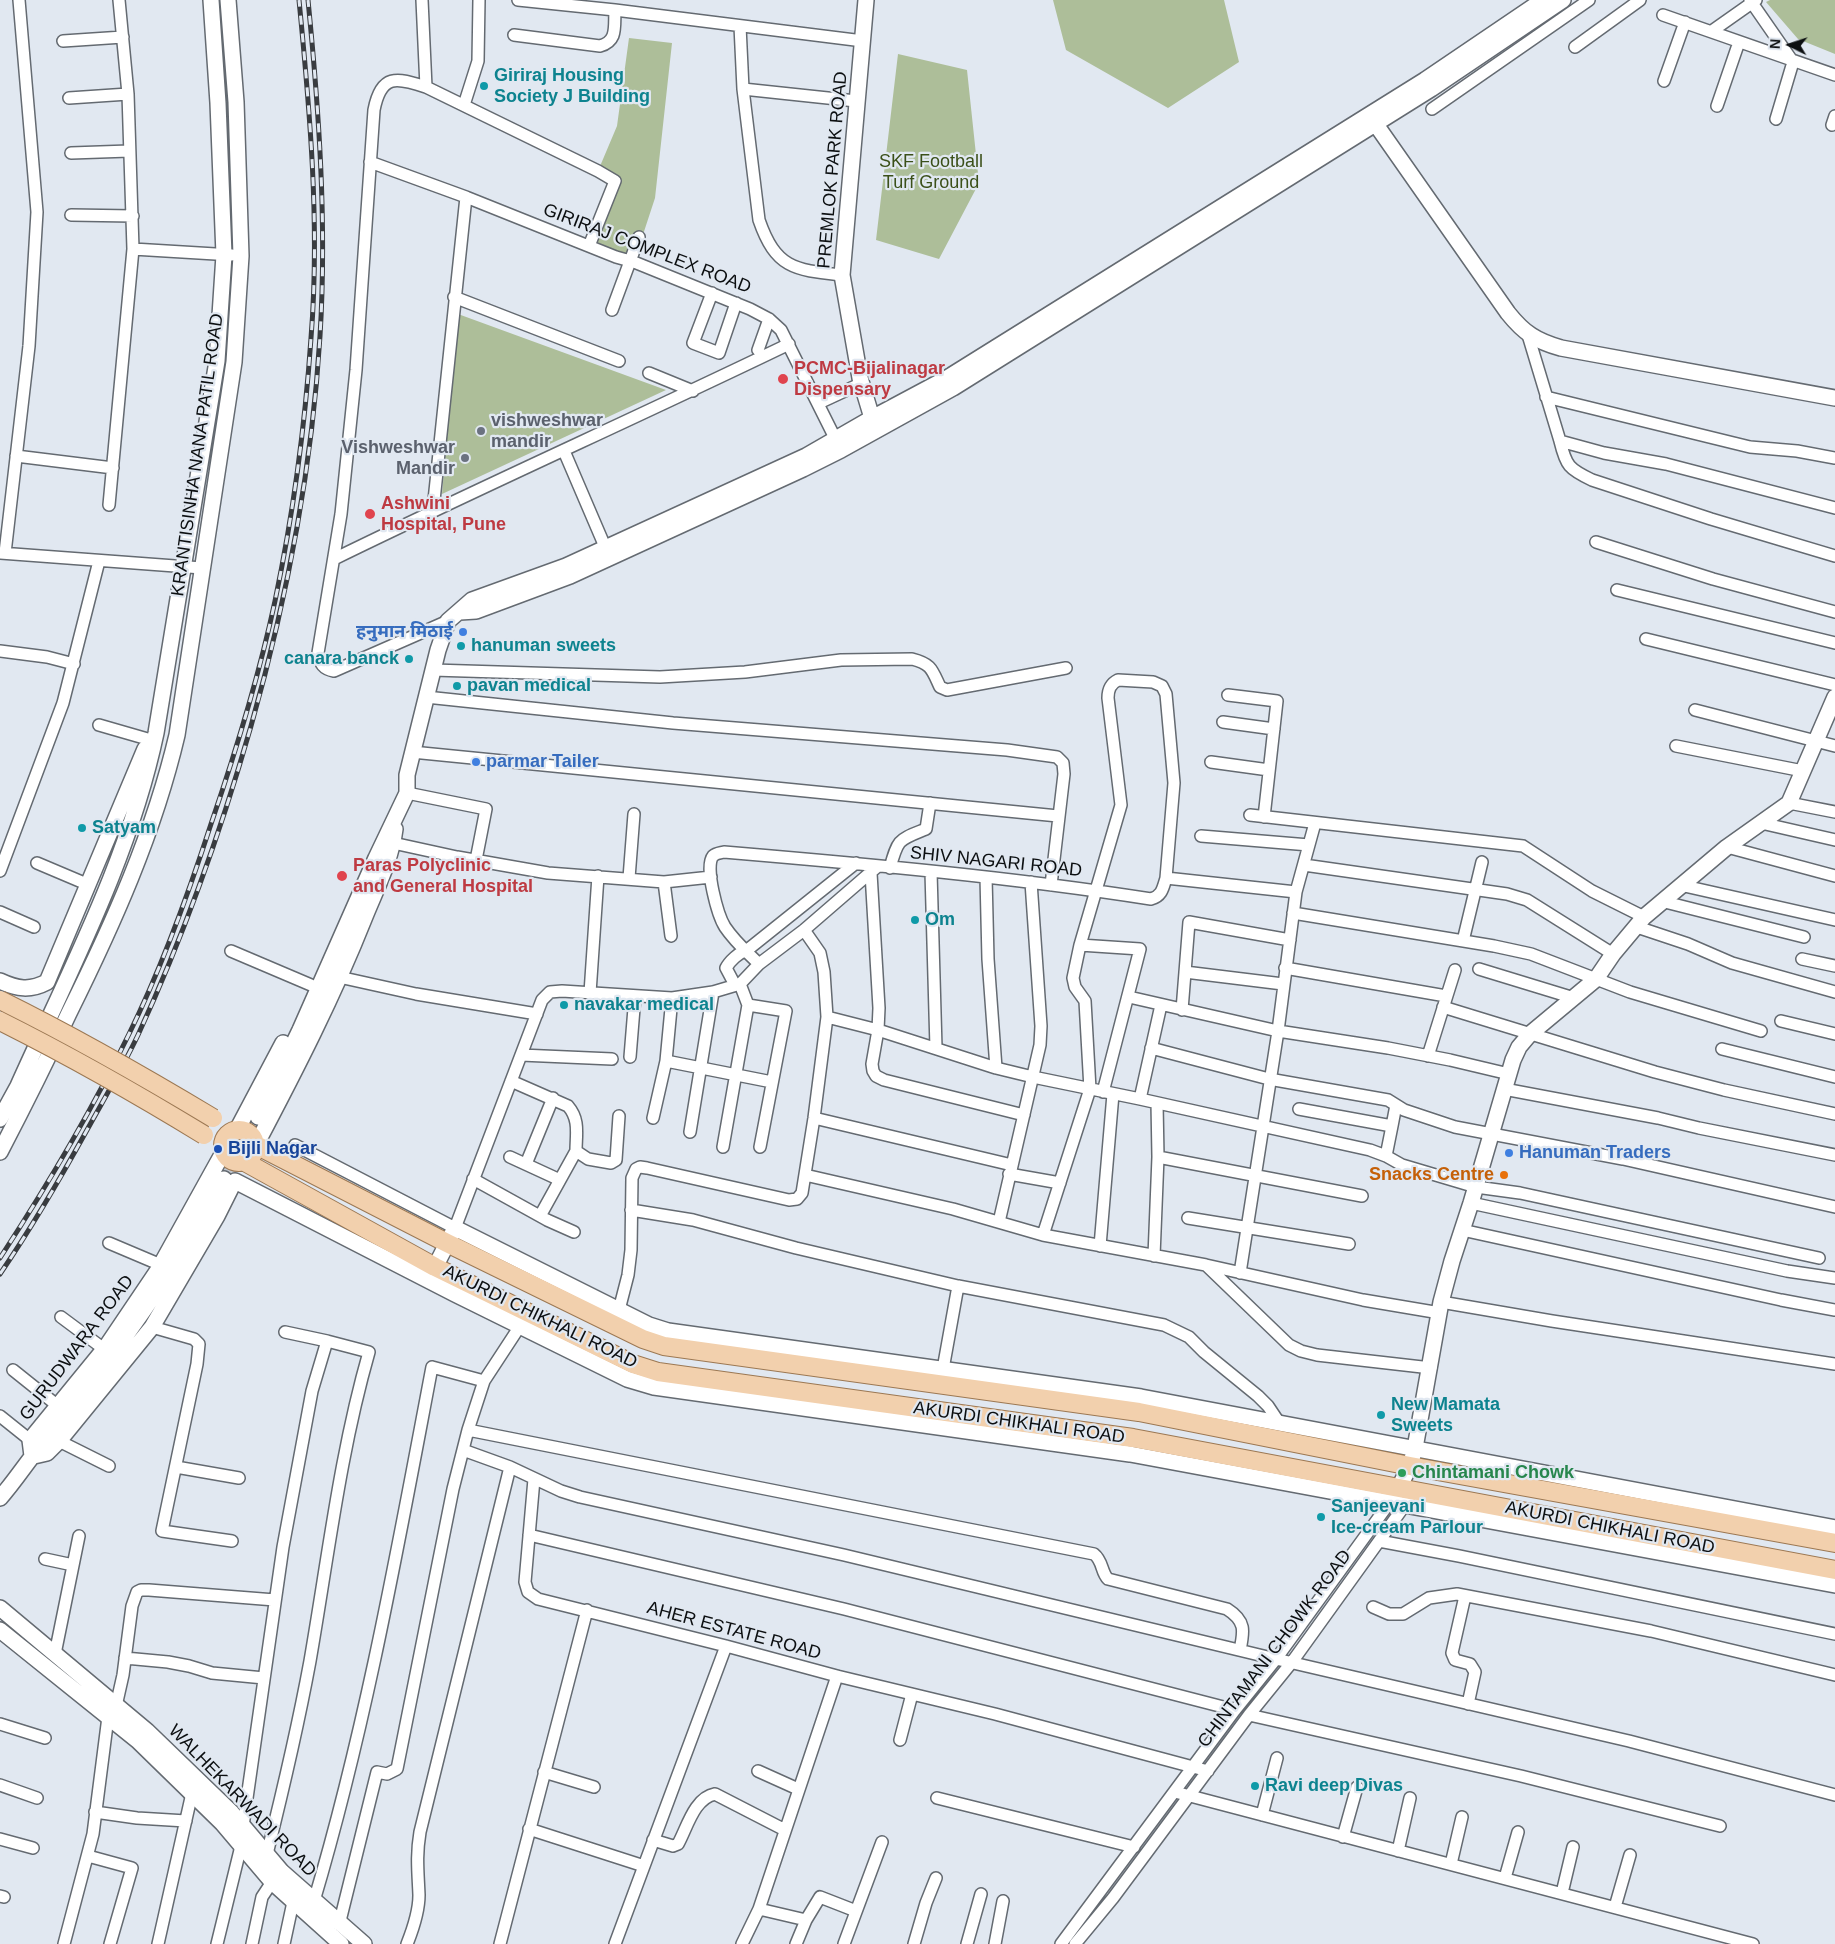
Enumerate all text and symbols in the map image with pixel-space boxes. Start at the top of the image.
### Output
north arrow [1765,20,1815,70]
text: N [1767,38,1783,50]
place label: Giriraj Housing Society J Building [494,65,650,108]
street label: PREMLOK PARK ROAD [814,71,852,269]
marker: Giriraj Housing Society J Building [478,80,490,92]
park label: SKF Football Turf Ground [879,151,983,193]
street label: GIRIRAJ COMPLEX ROAD [540,199,754,299]
street label: KRANTISINHA NANA PATIL ROAD [167,312,229,598]
place label: PCMC-Bijalinagar Dispensary [794,358,945,400]
marker: PCMC-Bijalinagar Dispensary [776,372,790,386]
place label: vishweshwar mandir [491,410,603,452]
marker: vishweshwar mandir [475,425,487,437]
place label: Vishweshwar Mandir [341,437,455,479]
marker: Vishweshwar Mandir [459,452,471,464]
place label: Ashwini Hospital, Pune [381,493,506,536]
marker: Ashwini Hospital, Pune [363,507,377,521]
place label: हनुमान मिठाई [356,621,453,643]
marker: हनुमान मिठाई [457,626,469,638]
place label: hanuman sweets [471,635,616,657]
marker: hanuman sweets [455,640,467,652]
place label: canara banck [284,648,399,670]
marker: canara banck [403,653,415,665]
place label: pavan medical [467,675,591,697]
marker: pavan medical [451,680,463,692]
place label: parmar Tailer [486,751,599,773]
marker: parmar Tailer [470,756,482,768]
place label: Satyam [92,817,156,839]
marker: Satyam [76,822,88,834]
street label: SHIV NAGARI ROAD [909,842,1083,882]
place label: Paras Polyclinic and General Hospital [353,855,533,898]
marker: Paras Polyclinic and General Hospital [335,869,349,883]
place label: Om [925,909,955,931]
marker: Om [909,914,921,926]
place label: navakar medical [574,994,714,1016]
marker: navakar medical [558,999,570,1011]
place label: Bijli Nagar [228,1138,317,1160]
place label: Hanuman Traders [1519,1142,1671,1164]
marker: Bijli Nagar [212,1143,224,1155]
marker: Hanuman Traders [1503,1147,1515,1159]
place label: Snacks Centre [1369,1164,1494,1186]
marker: Snacks Centre [1498,1169,1510,1181]
street label: AKURDI CHIKHALI ROAD [440,1261,640,1373]
street label: GURUDWARA ROAD [15,1271,139,1425]
place label: New Mamata Sweets [1391,1394,1500,1436]
street label: AKURDI CHIKHALI ROAD [912,1397,1126,1449]
marker: New Mamata Sweets [1375,1409,1387,1421]
place label: Chintamani Chowk [1412,1462,1574,1484]
marker: Chintamani Chowk [1396,1467,1408,1479]
place label: Sanjeevani Ice-cream Parlour [1331,1496,1483,1538]
street label: AKURDI CHIKHALI ROAD [1503,1497,1717,1559]
marker: Sanjeevani Ice-cream Parlour [1315,1511,1327,1523]
street label: CHINTAMANI CHOWK ROAD [1194,1546,1356,1752]
street label: AHER ESTATE ROAD [645,1597,823,1665]
street label: WALHEKARWADI ROAD [164,1720,320,1882]
place label: Ravi deep Divas [1265,1775,1403,1797]
marker: Ravi deep Divas [1249,1780,1261,1792]

